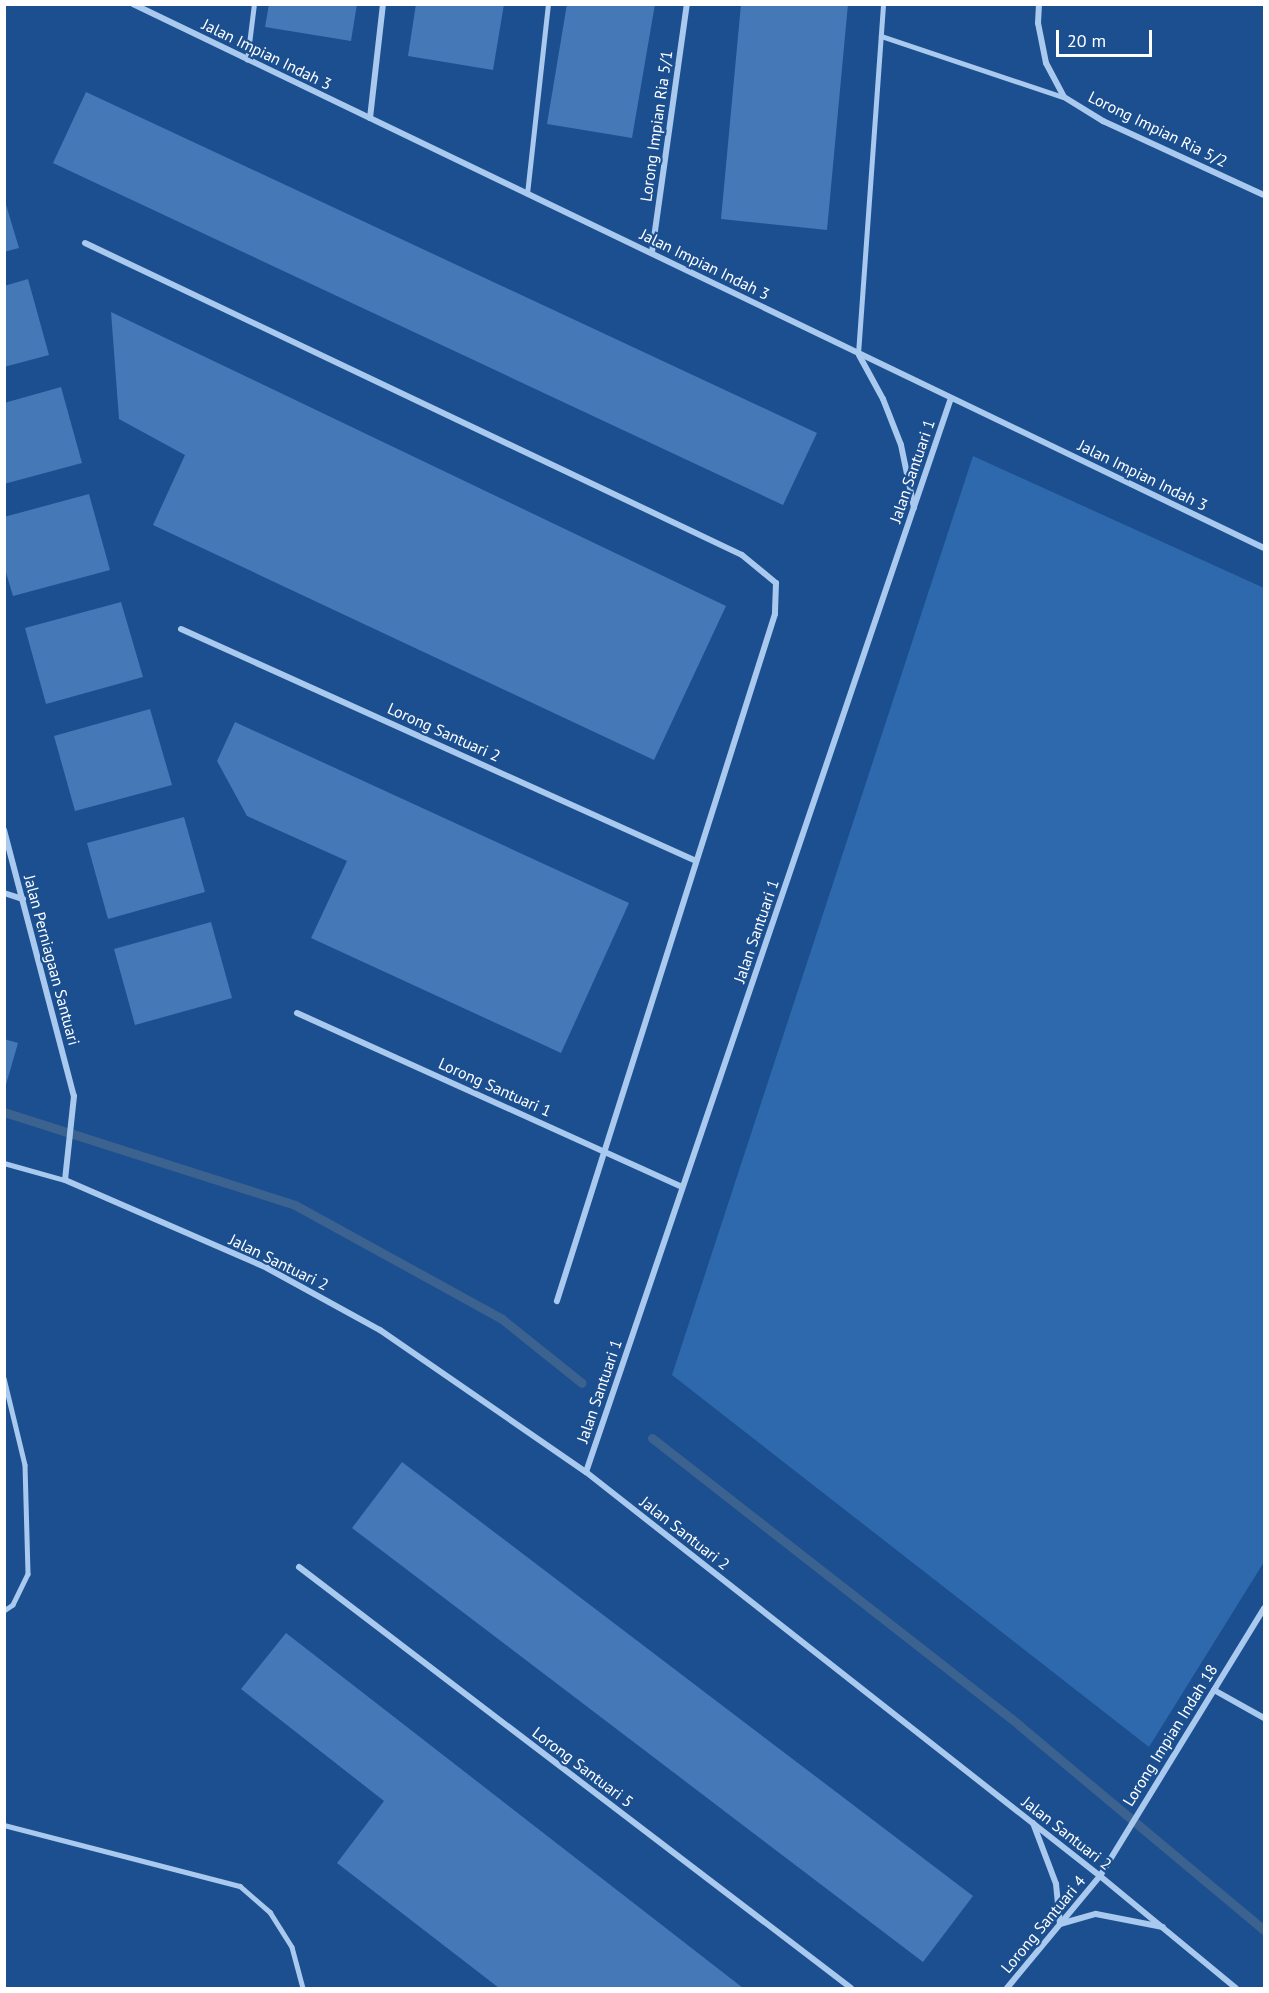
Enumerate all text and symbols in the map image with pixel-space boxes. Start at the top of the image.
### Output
street label: Jalan Impian Indah 3 [199,14,335,94]
scale bar [1059,18,1155,56]
text: 20 m [1067,29,1106,52]
street label: Lorong Impian Ria 5/1 [636,49,676,203]
street label: Lorong Impian Ria 5/2 [1085,87,1231,171]
street label: Jalan Impian Indah 3 [637,224,773,304]
street label: Jalan Santuari 1 [885,417,939,525]
street label: Jalan Impian Indah 3 [1075,435,1211,515]
street label: Lorong Santuari 2 [385,699,503,765]
street label: Jalan Perniagaan Santuari [20,873,84,1047]
street label: Jalan Santuari 1 [729,877,783,985]
street label: Lorong Santuari 1 [436,1054,554,1120]
street label: Jalan Santuari 2 [226,1230,332,1294]
street label: Jalan Santuari 1 [572,1337,626,1445]
street label: Jalan Santuari 2 [636,1492,734,1574]
street label: Lorong Impian Indah 18 [1119,1661,1221,1809]
street label: Lorong Santuari 5 [529,1723,637,1811]
street label: Jalan Santuari 2 [1018,1792,1116,1874]
street label: Lorong Santuari 4 [997,1871,1089,1977]

